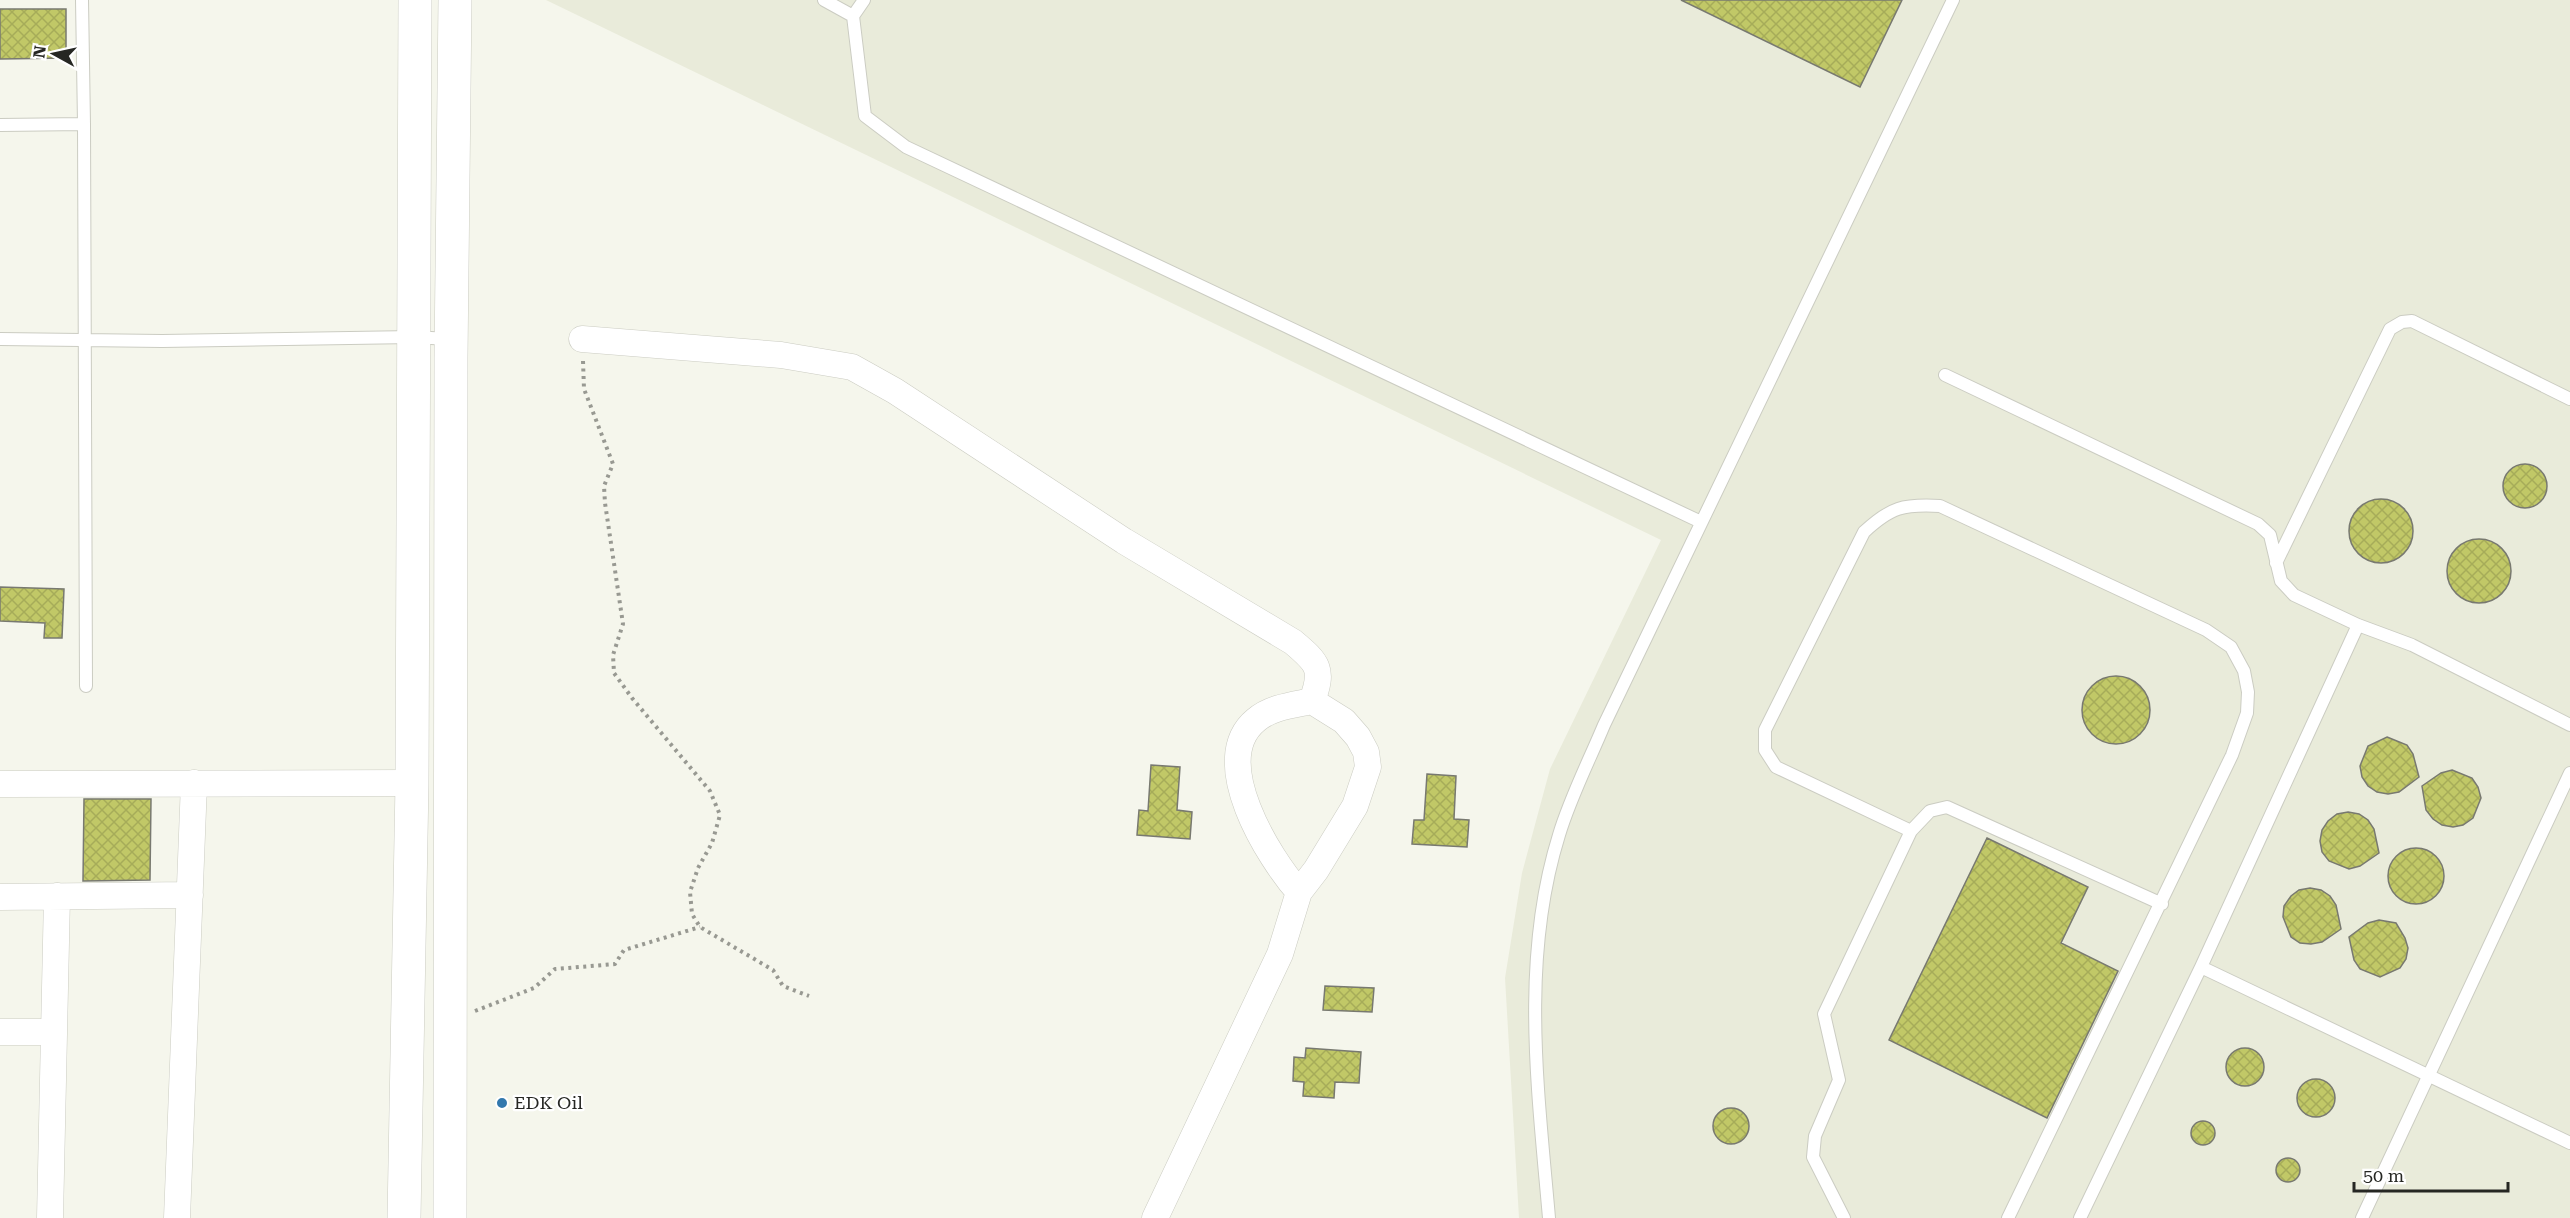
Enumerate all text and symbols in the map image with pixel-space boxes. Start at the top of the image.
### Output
north arrow [24,24,84,84]
text: N [29,45,50,59]
place label: EDK Oil [514,1092,583,1113]
marker: EDK Oil [495,1096,509,1110]
scale bar [2354,1155,2508,1193]
text: 50 m [2363,1165,2404,1186]

